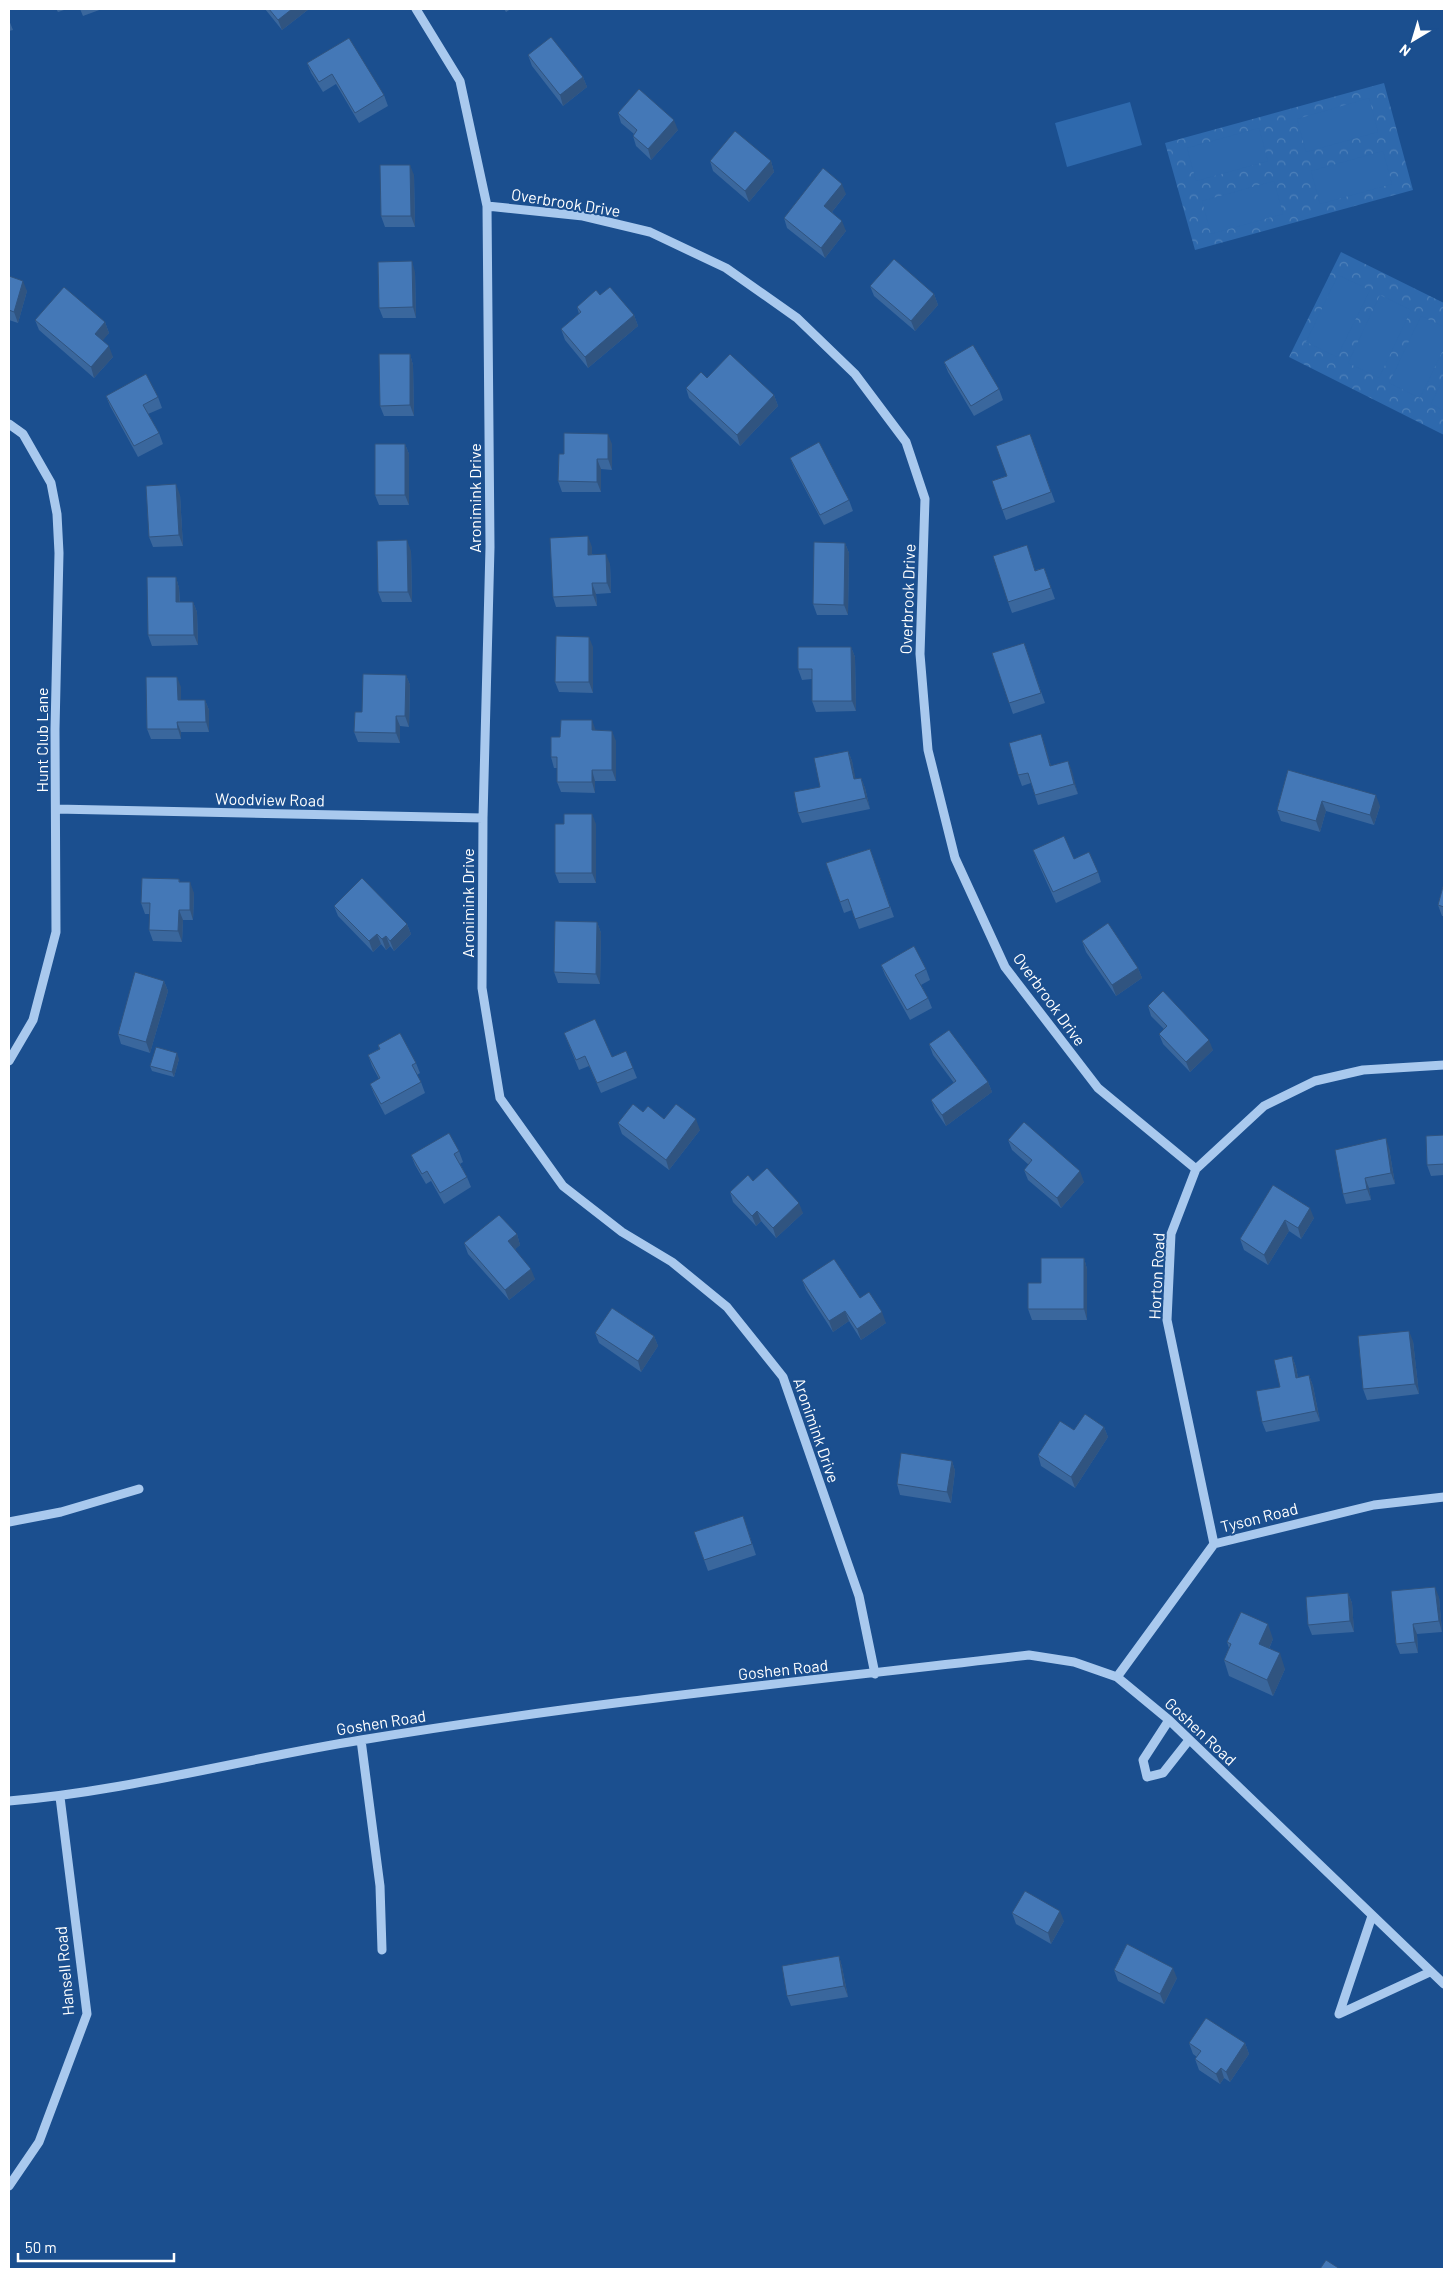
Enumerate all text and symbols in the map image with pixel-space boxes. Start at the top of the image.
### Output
north arrow [1388,15,1438,65]
text: N [1396,41,1414,60]
street label: Overbrook Drive [510,184,622,220]
street label: Aronimink Drive [465,443,484,553]
street label: Overbrook Drive [896,543,918,655]
street label: Hunt Club Lane [32,688,51,792]
street label: Woodview Road [215,789,325,809]
street label: Aronimink Drive [458,848,477,958]
street label: Overbrook Drive [1010,949,1090,1049]
street label: Horton Road [1144,1232,1168,1320]
street label: Aronimink Drive [790,1375,844,1485]
street label: Tyson Road [1218,1498,1300,1536]
street label: Goshen Road [737,1655,829,1683]
street label: Goshen Road [1161,1693,1241,1769]
street label: Goshen Road [335,1706,427,1738]
street label: Hansell Road [51,1926,77,2016]
scale bar [18,2230,174,2262]
text: 50 m [25,2238,57,2256]

